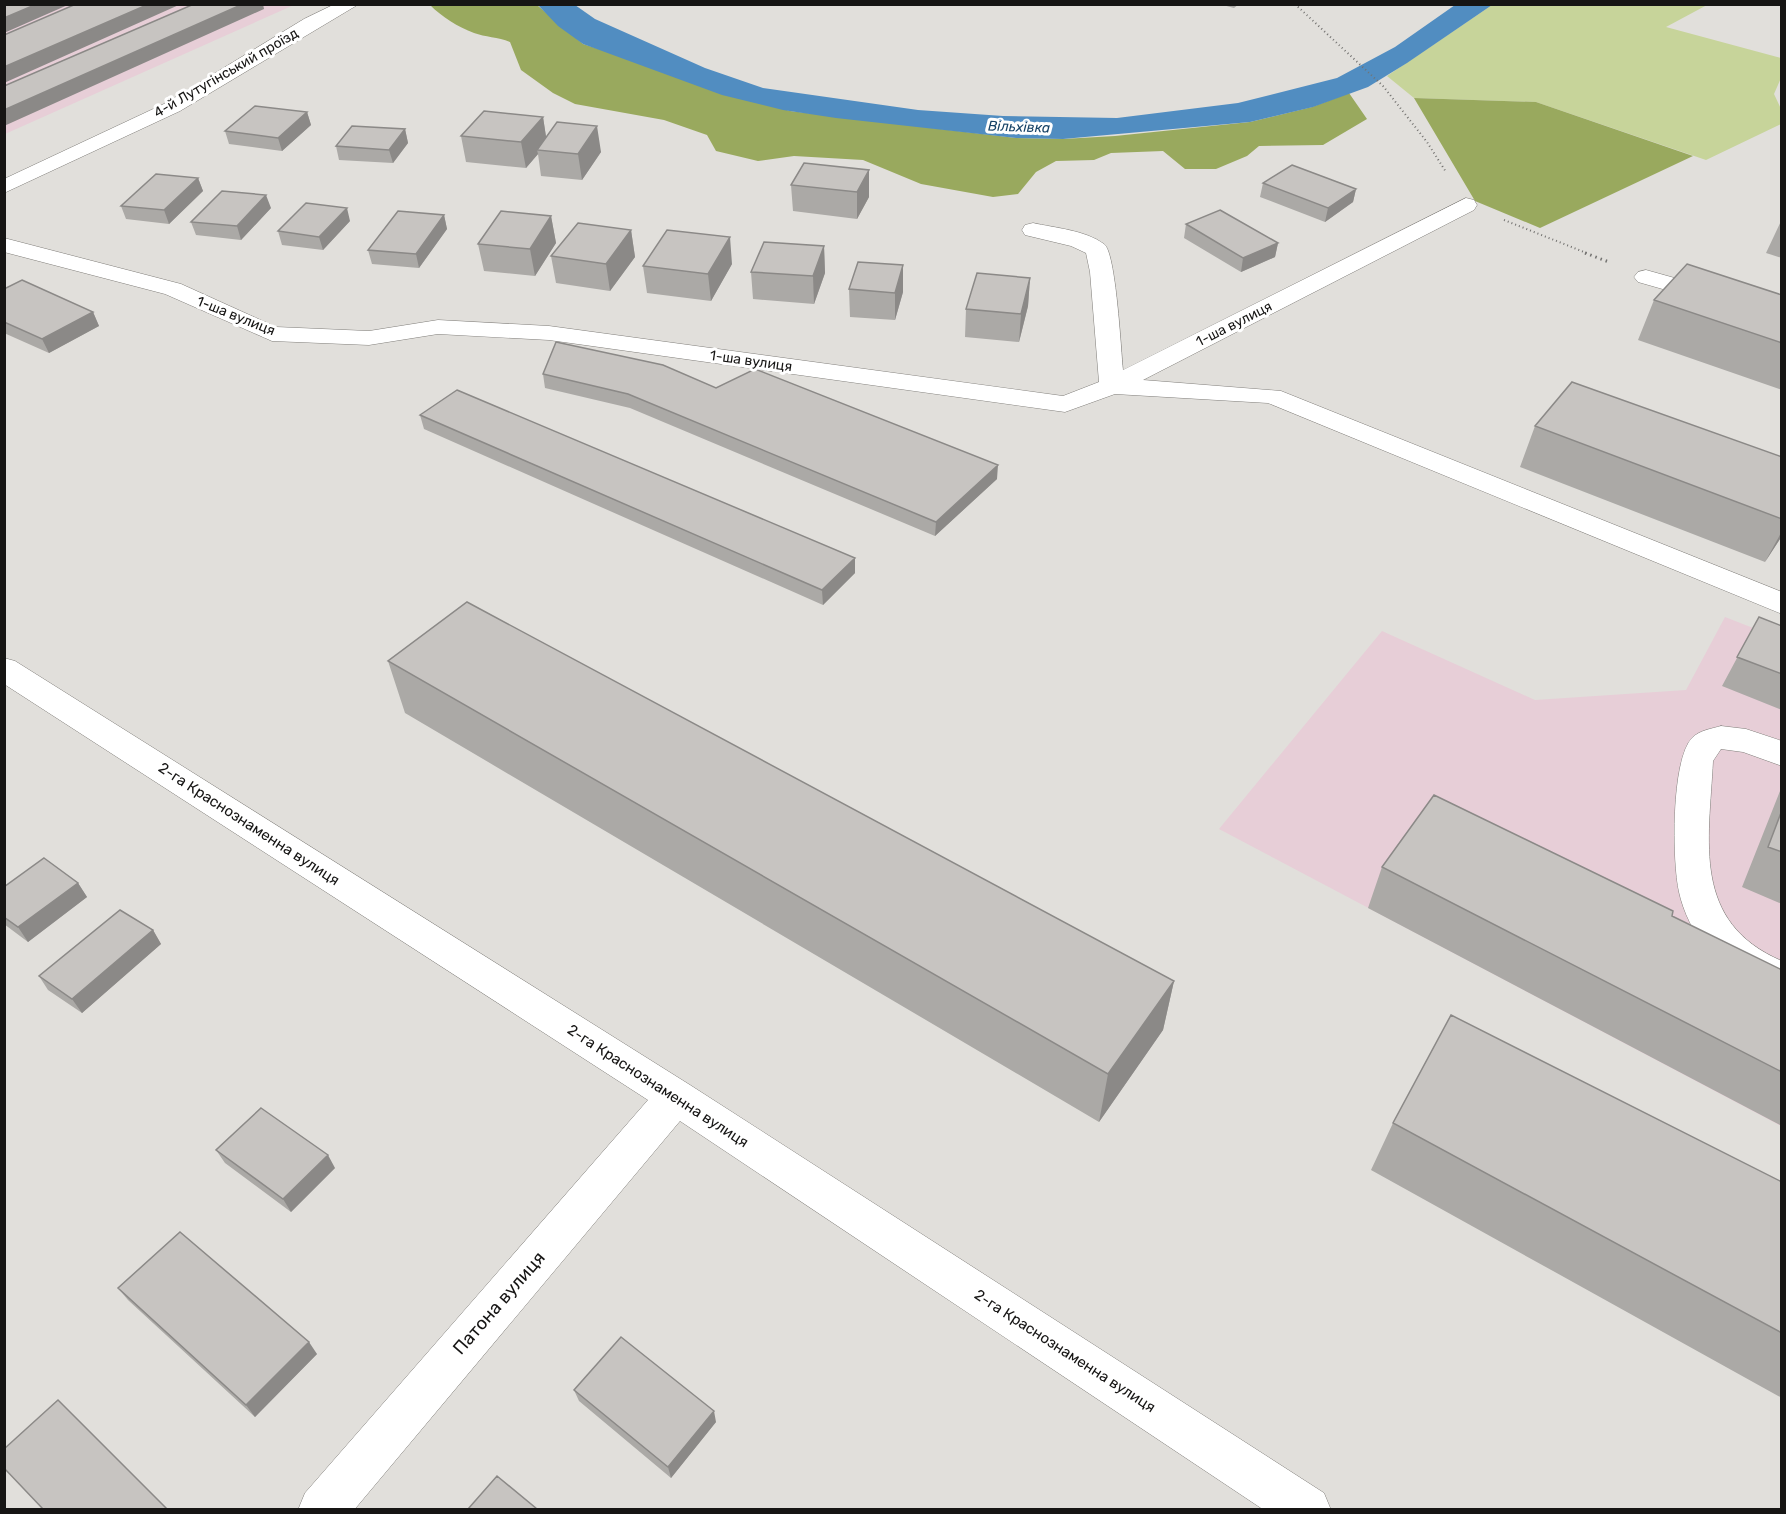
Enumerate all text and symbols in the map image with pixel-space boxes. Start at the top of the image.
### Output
street label: 4-й Лутугінський проїзд [151,25,301,121]
water label: Вільхівка [988,117,1050,137]
street label: 1-ша вулиця [194,293,278,339]
street label: 1-ша вулиця [1193,298,1275,350]
street label: 1-ша вулиця [709,347,793,375]
street label: 2-га Краснознаменна вулиця [155,759,343,889]
street label: 2-га Краснознаменна вулиця [564,1021,752,1151]
street label: Патона вулиця [448,1247,550,1359]
street label: 2-га Краснознаменна вулиця [971,1286,1159,1416]

